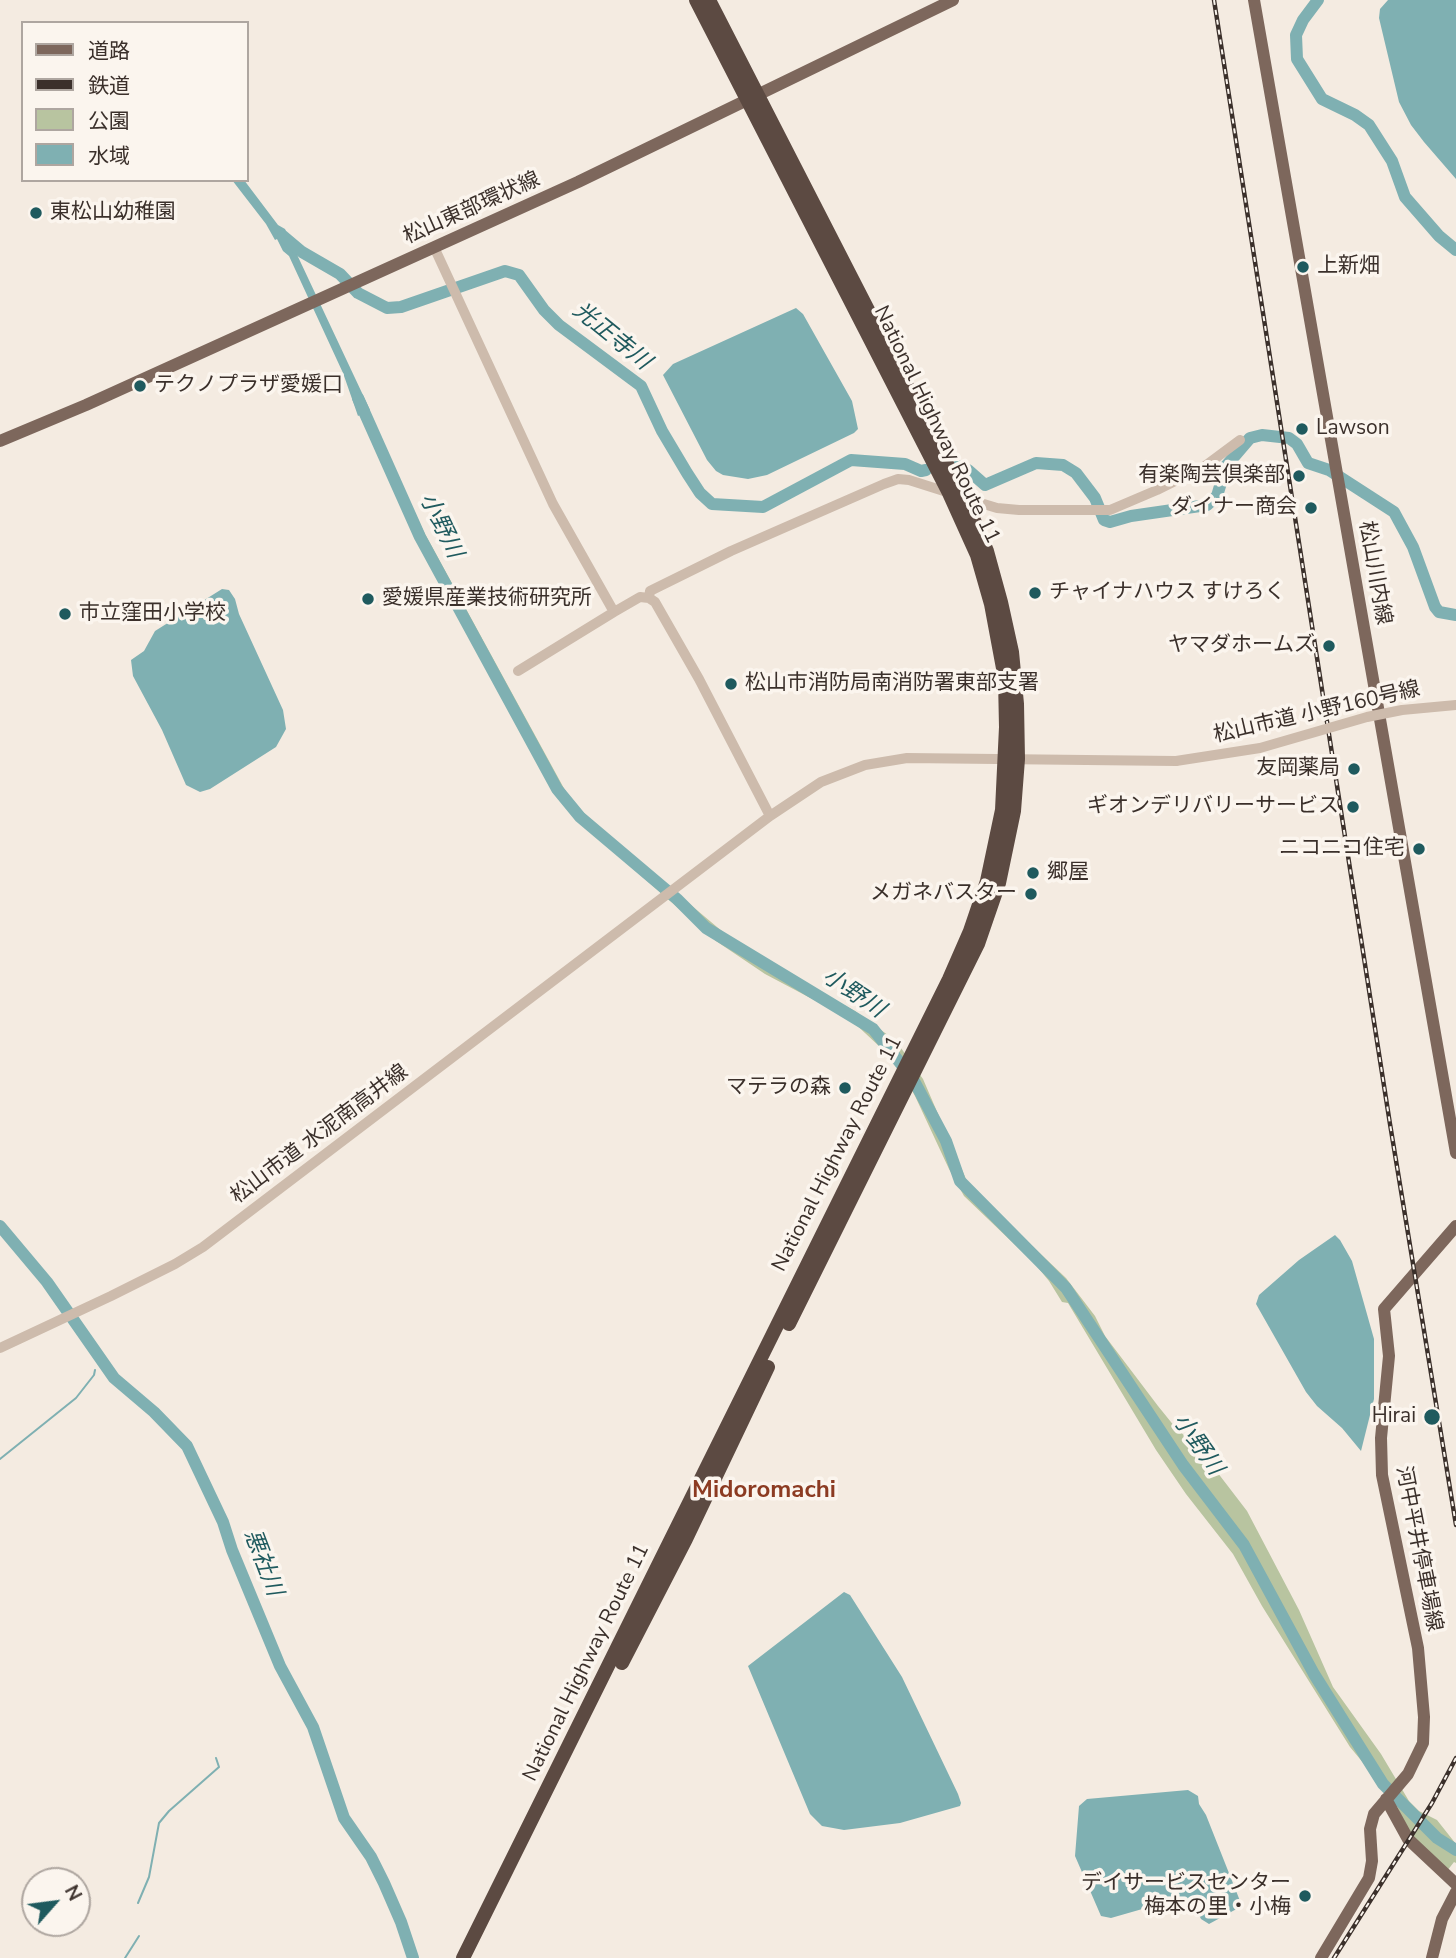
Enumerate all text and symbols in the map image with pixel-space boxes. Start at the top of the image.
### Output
legend [21,21,248,182]
text: 道路 [88,37,130,65]
text: 鉄道 [88,72,130,100]
text: 公園 [88,107,130,135]
text: 水域 [88,142,130,170]
street label: 松山東部環状線 [400,168,544,250]
place label: 東松山幼稚園 [50,200,176,226]
marker: 東松山幼稚園 [28,205,44,221]
place label: 上新畑 [1317,254,1380,280]
marker: 上新畑 [1295,259,1311,275]
water label: 光正寺川 [567,297,655,377]
street label: National Highway Route 11 [867,302,1005,548]
place label: テクノプラザ愛媛口 [154,373,343,399]
marker: テクノプラザ愛媛口 [132,378,148,394]
place label: Lawson [1316,416,1390,442]
marker: Lawson [1294,421,1310,437]
place label: 有楽陶芸倶楽部 [1138,463,1285,489]
marker: 有楽陶芸倶楽部 [1291,468,1307,484]
water label: 小野川 [412,489,468,563]
place label: ダイナー商会 [1171,495,1297,521]
marker: ダイナー商会 [1303,500,1319,516]
street label: 松山川内線 [1352,519,1396,627]
place label: チャイナハウス すけろく [1049,580,1285,606]
marker: チャイナハウス すけろく [1027,585,1043,601]
place label: 愛媛県産業技術研究所 [382,586,592,612]
marker: 愛媛県産業技術研究所 [360,591,376,607]
place label: 市立窪田小学校 [79,601,226,627]
marker: 市立窪田小学校 [57,606,73,622]
place label: ヤマダホームズ [1168,633,1315,659]
marker: ヤマダホームズ [1321,638,1337,654]
place label: 松山市消防局南消防署東部支署 [745,671,1039,697]
marker: 松山市消防局南消防署東部支署 [723,676,739,692]
street label: 松山市道 小野160号線 [1211,677,1423,749]
place label: 友岡薬局 [1256,756,1340,782]
marker: 友岡薬局 [1346,761,1362,777]
place label: ギオンデリバリーサービス [1087,794,1339,820]
marker: ギオンデリバリーサービス [1345,799,1361,815]
place label: ニコニコ住宅 [1279,836,1405,862]
marker: ニコニコ住宅 [1411,841,1427,857]
place label: 郷屋 [1047,860,1089,886]
marker: 郷屋 [1025,865,1041,881]
place label: メガネバスター [870,881,1017,907]
marker: メガネバスター [1023,886,1039,902]
water label: 小野川 [817,963,889,1025]
street label: National Highway Route 11 [767,1032,909,1276]
street label: 松山市道 水泥南高井線 [226,1060,414,1210]
place label: マテラの森 [726,1075,831,1101]
marker: マテラの森 [837,1080,853,1096]
place label: Hirai [1372,1404,1416,1430]
marker: Hirai [1422,1407,1442,1427]
water label: 小野川 [1166,1409,1228,1481]
street label: 河中平井停車場線 [1390,1464,1446,1634]
district label: Midoromachi [692,1477,836,1505]
water label: 悪社川 [237,1526,287,1600]
street label: National Highway Route 11 [518,1540,656,1786]
north arrow [21,1867,91,1937]
place label: デイサービスセンター 梅本の里・小梅 [1081,1871,1291,1921]
text: N [58,1881,88,1905]
marker: デイサービスセンター 梅本の里・小梅 [1297,1888,1313,1904]

